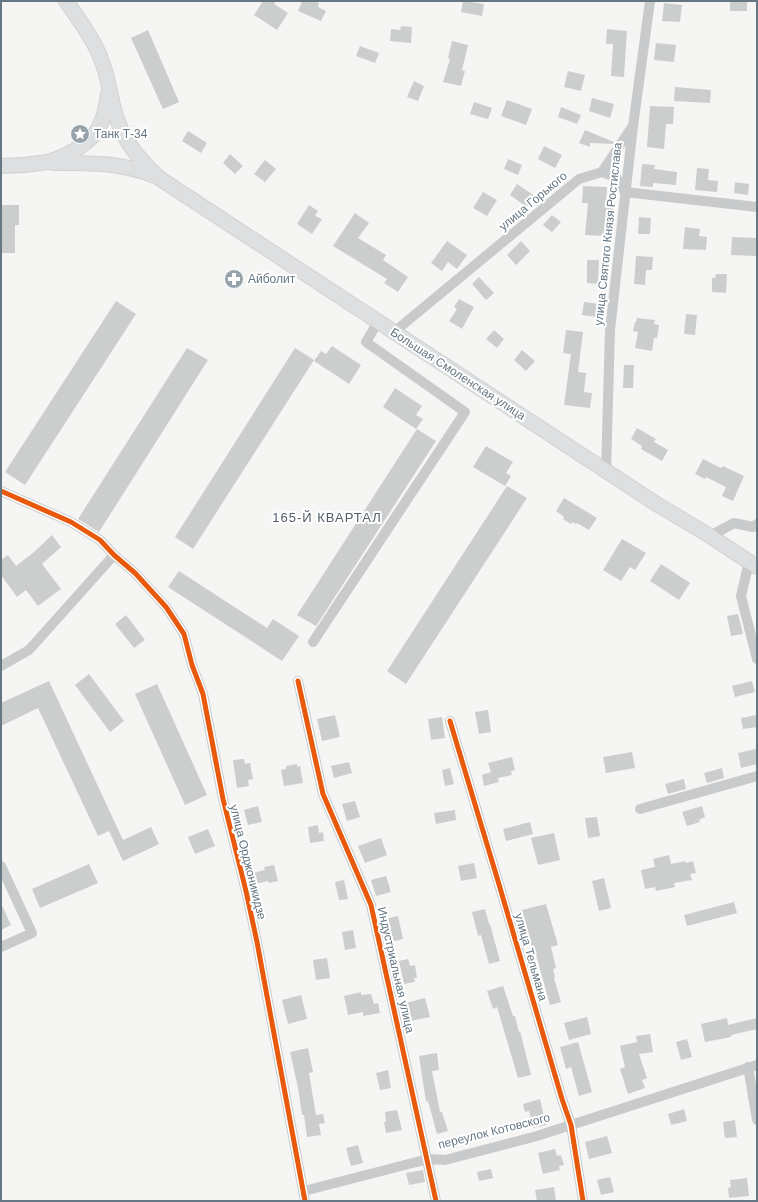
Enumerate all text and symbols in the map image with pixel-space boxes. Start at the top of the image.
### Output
place icon: Танк Т-34 [69,123,91,145]
place label: Танк Т-34 [94,127,148,141]
street label: улица Святого Князя Ростислава [591,141,625,326]
street label: улица Горького [496,168,570,234]
pharmacy icon: Айболит [223,268,245,290]
place label: Айболит [248,272,296,286]
street label: Большая Смоленская улица [388,325,528,423]
district label: 165-Й КВАРТАЛ [272,510,382,525]
street label: улица Орджоникидзе [227,803,269,921]
street label: Индустриальная улица [375,906,417,1035]
street label: улица Тельмана [512,911,550,1003]
street label: переулок Котовского [436,1110,552,1152]

